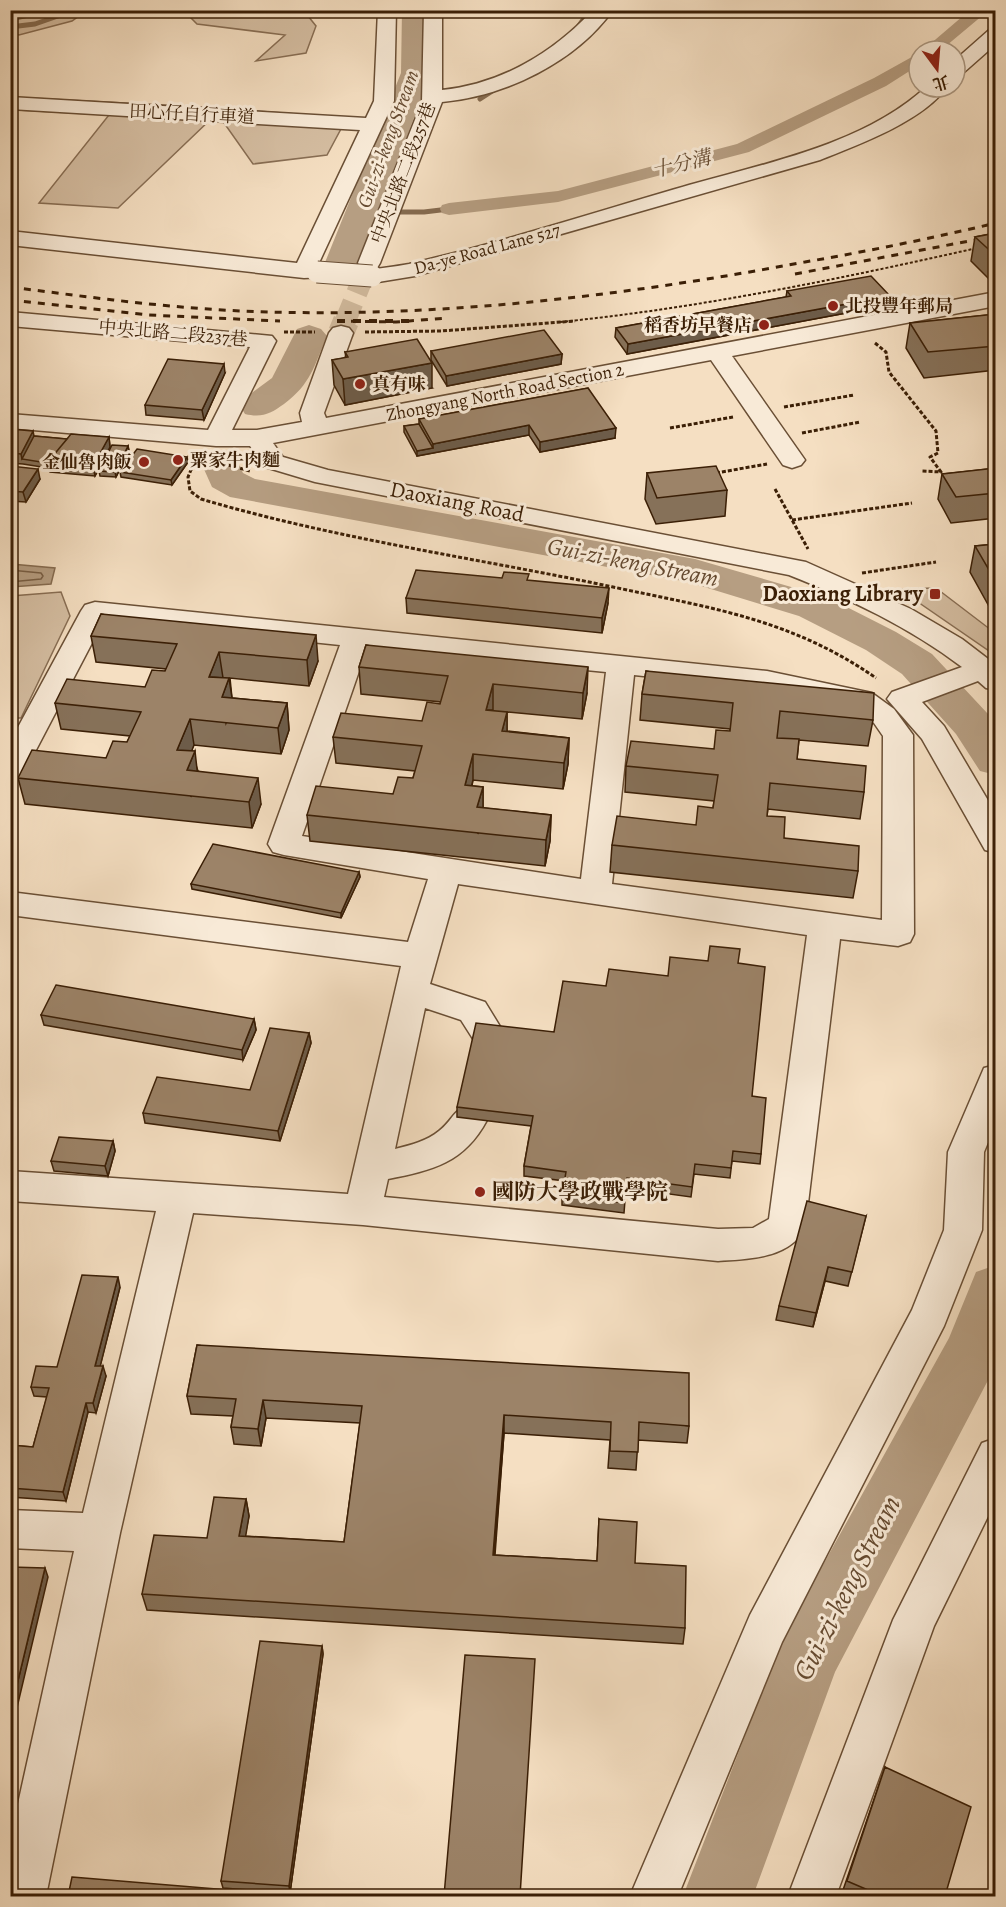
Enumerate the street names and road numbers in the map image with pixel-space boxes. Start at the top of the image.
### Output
street label: 田心仔自行車道 [128,99,256,129]
street label: 中央北路二段257巷 [365,99,441,247]
street label: Da-ye Road Lane 527 [411,218,563,280]
street label: 中央北路二段237巷 [97,315,249,351]
street label: Zhongyang North Road Section 2 [384,357,626,427]
street label: Daoxiang Road [387,474,527,530]

